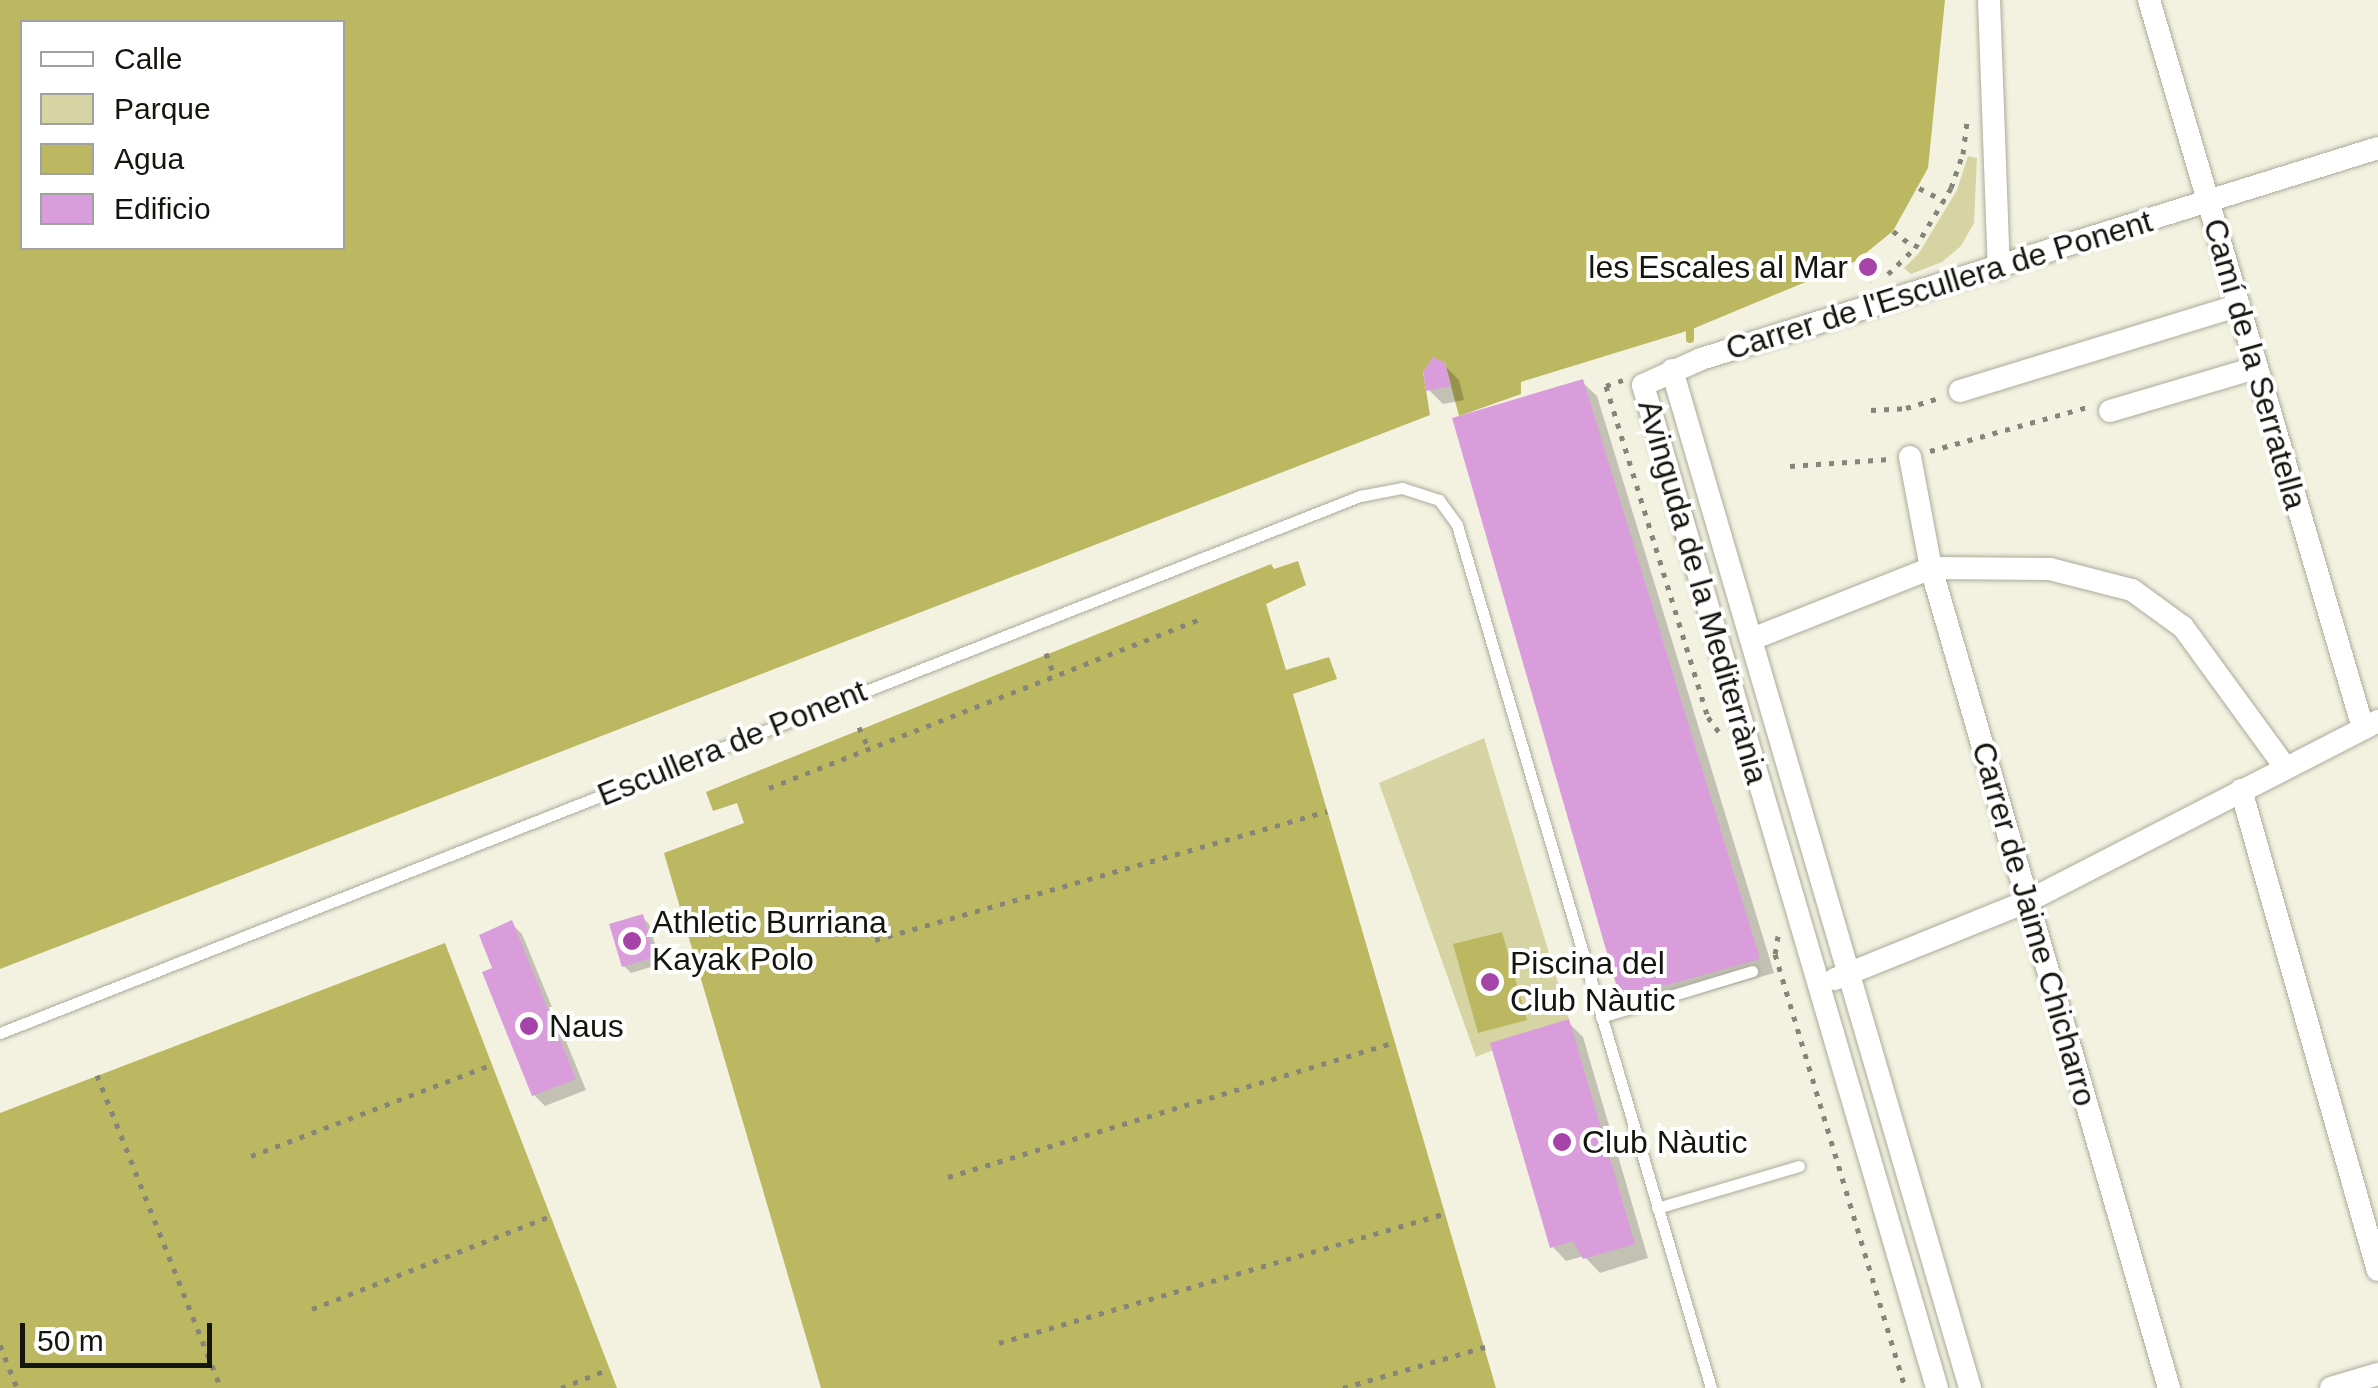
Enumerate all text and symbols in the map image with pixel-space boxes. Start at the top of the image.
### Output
legend [20,20,345,250]
text: Calle [114,42,182,75]
text: Parque [114,92,211,125]
text: Agua [114,142,184,175]
text: Edificio [114,192,211,225]
street label: Carrer de l'Escullera de Ponent [1721,202,2157,368]
street label: Camí de la Serratella [2195,214,2315,514]
place label: les Escales al Mar [1588,248,1848,286]
marker: les Escales al Mar [1857,256,1879,278]
street label: Avinguda de la Mediterrània [1630,395,1776,789]
street label: Escullera de Ponent [592,672,872,814]
street label: Carrer de Jaime Chicharro [1964,738,2104,1110]
place label: Athletic Burriana Kayak Polo [652,904,887,979]
marker: Athletic Burriana Kayak Polo [621,930,643,952]
place label: Piscina del Club Nàutic [1510,945,1675,1020]
marker: Piscina del Club Nàutic [1479,971,1501,993]
place label: Naus [549,1007,624,1045]
marker: Naus [518,1015,540,1037]
place label: Club Nàutic [1582,1123,1747,1161]
marker: Club Nàutic [1551,1131,1573,1153]
scale bar [25,1303,218,1365]
text: 50 m [37,1324,104,1357]

